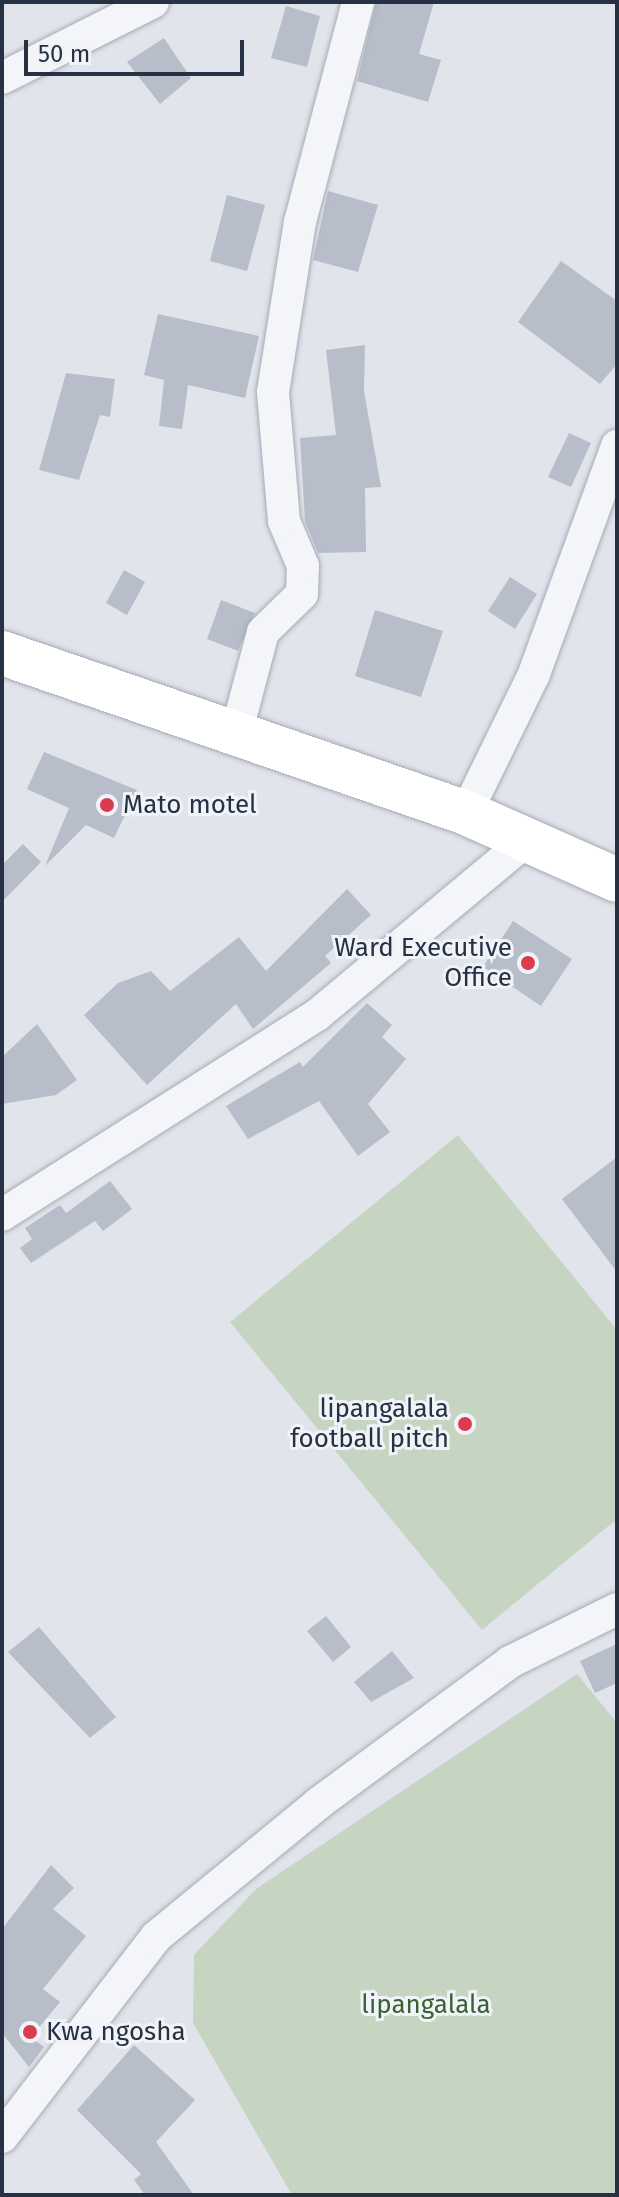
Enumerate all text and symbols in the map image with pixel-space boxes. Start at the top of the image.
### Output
scale bar [28,24,248,74]
text: 50 m [38,40,90,68]
place label: Mato motel [123,789,257,821]
marker: Mato motel [98,796,116,814]
place label: Ward Executive Office [334,932,512,994]
marker: Ward Executive Office [519,954,537,972]
place label: lipangalala football pitch [290,1393,449,1454]
marker: lipangalala football pitch [456,1415,474,1433]
park label: lipangalala [361,1989,491,2021]
place label: Kwa ngosha [46,2016,186,2048]
marker: Kwa ngosha [21,2023,39,2041]

